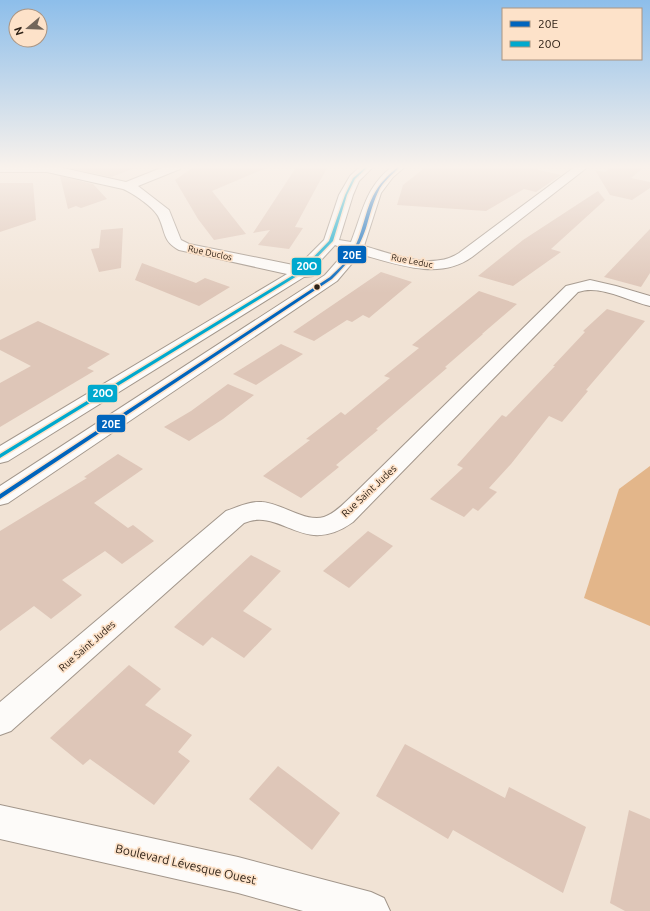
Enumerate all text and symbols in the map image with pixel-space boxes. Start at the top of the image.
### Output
north arrow [8,8,48,48]
legend [502,8,642,60]
text: 20E [538,17,559,30]
text: N [12,25,26,37]
text: 20O [538,37,561,50]
street label: Rue Duclos [187,243,233,263]
line badge: 20E [337,245,367,264]
text: 20E [343,249,362,261]
street label: Rue Leduc [390,252,434,270]
line badge: 20O [291,257,322,276]
text: 20O [296,260,318,272]
unlabelled marker [312,282,322,292]
line badge: 20O [87,384,118,403]
text: 20O [92,387,114,399]
line badge: 20E [96,414,126,433]
text: 20E [102,418,121,430]
street label: Rue Saint Judes [339,463,399,519]
street label: Rue Saint Judes [57,619,117,673]
street label: Boulevard Lévesque Ouest [114,841,258,887]

